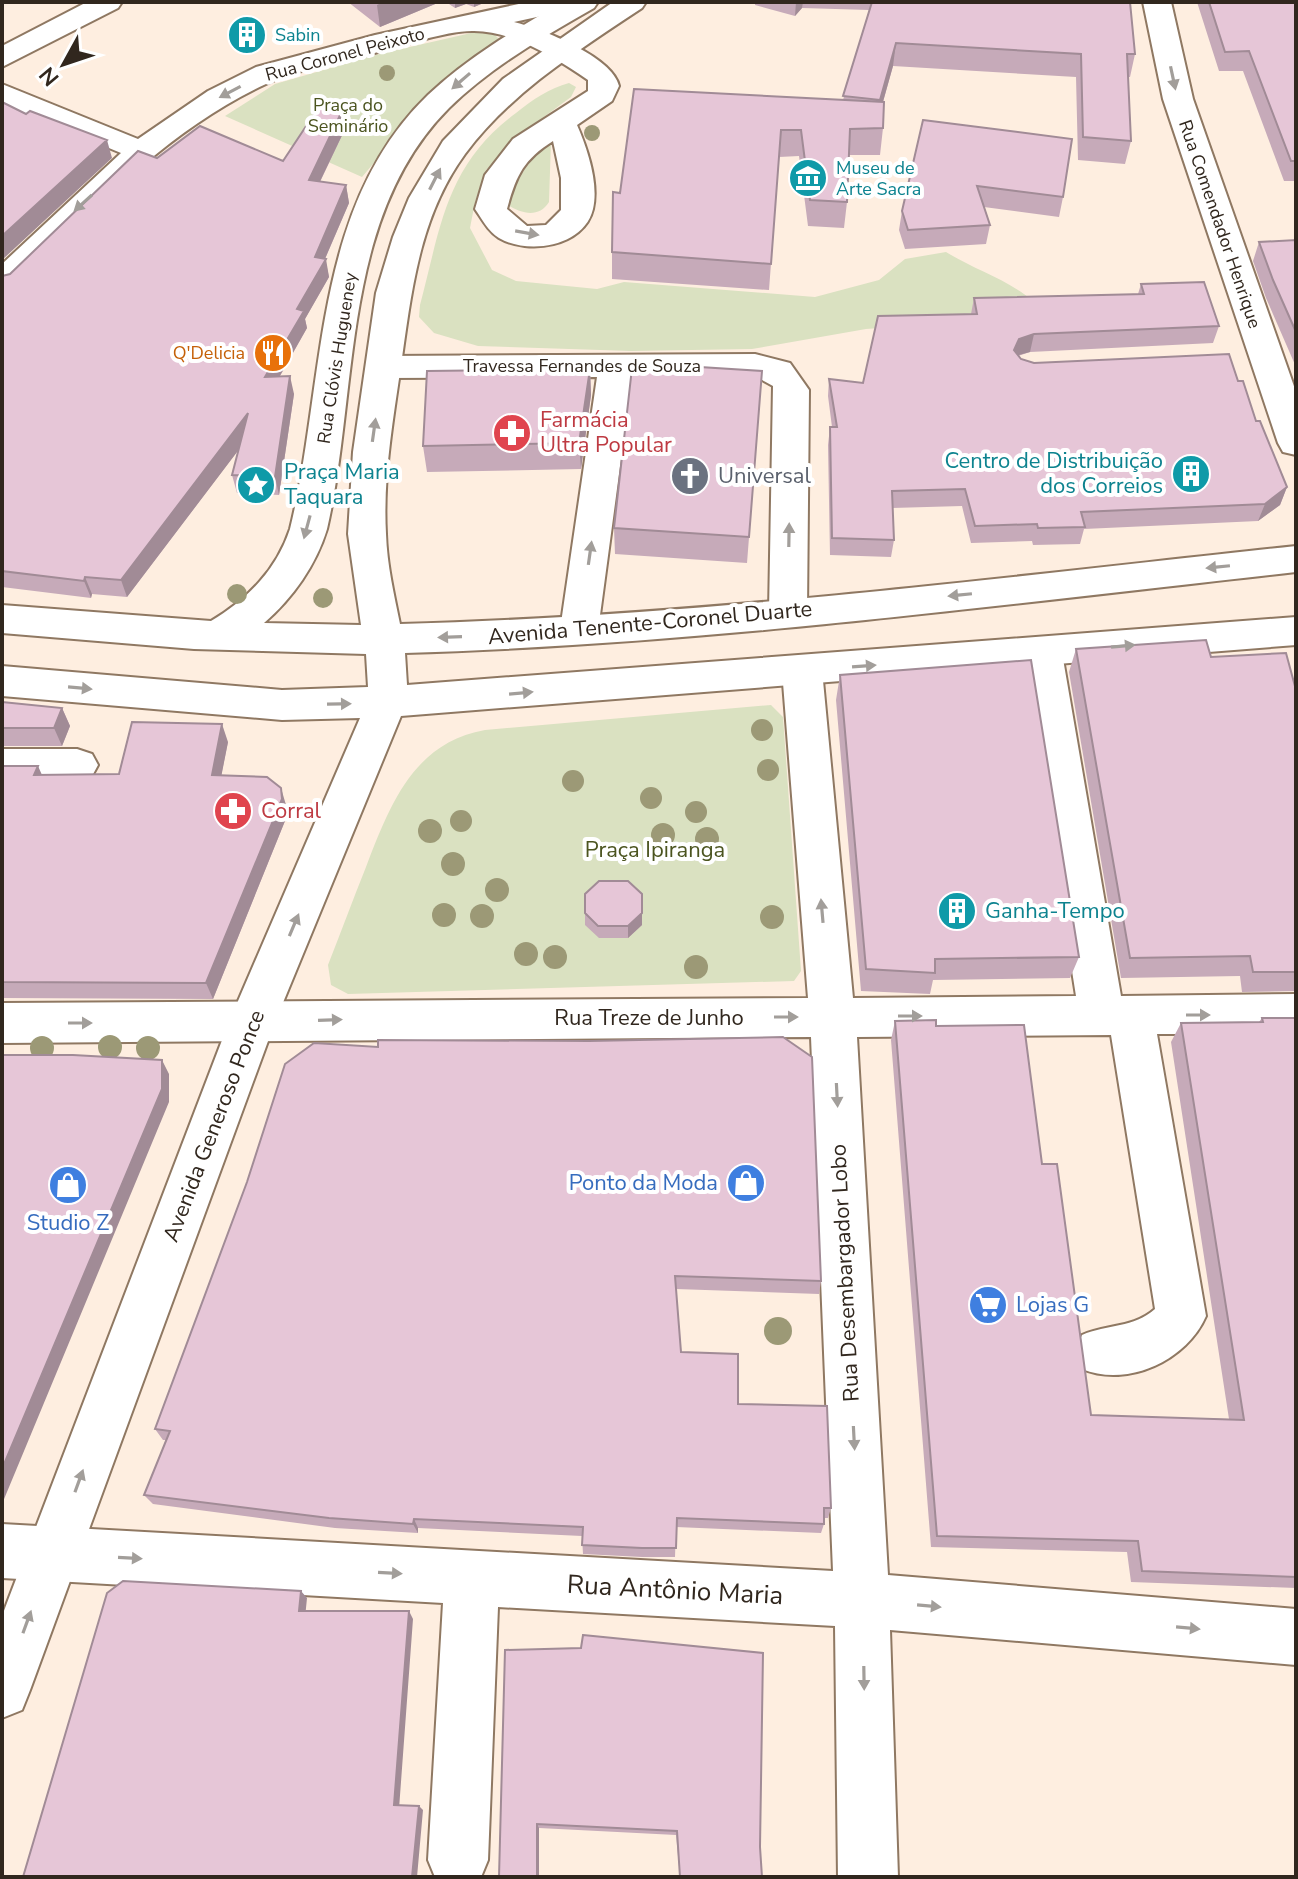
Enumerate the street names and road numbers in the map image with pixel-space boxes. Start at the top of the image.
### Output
street label: Rua Coronel Peixoto [263,21,427,87]
street label: Rua Comendador Henrique [1173,117,1267,331]
street label: Rua Clóvis Hugueney [312,270,363,445]
street label: Travessa Fernandes de Souza [463,354,701,378]
street label: Avenida Tenente-Coronel Duarte [487,594,813,652]
street label: Rua Treze de Junho [554,1003,744,1033]
street label: Avenida Generoso Ponce [156,1006,272,1246]
street label: Rua Desembargador Lobo [823,1143,867,1403]
street label: Rua Antônio Maria [566,1567,784,1613]

